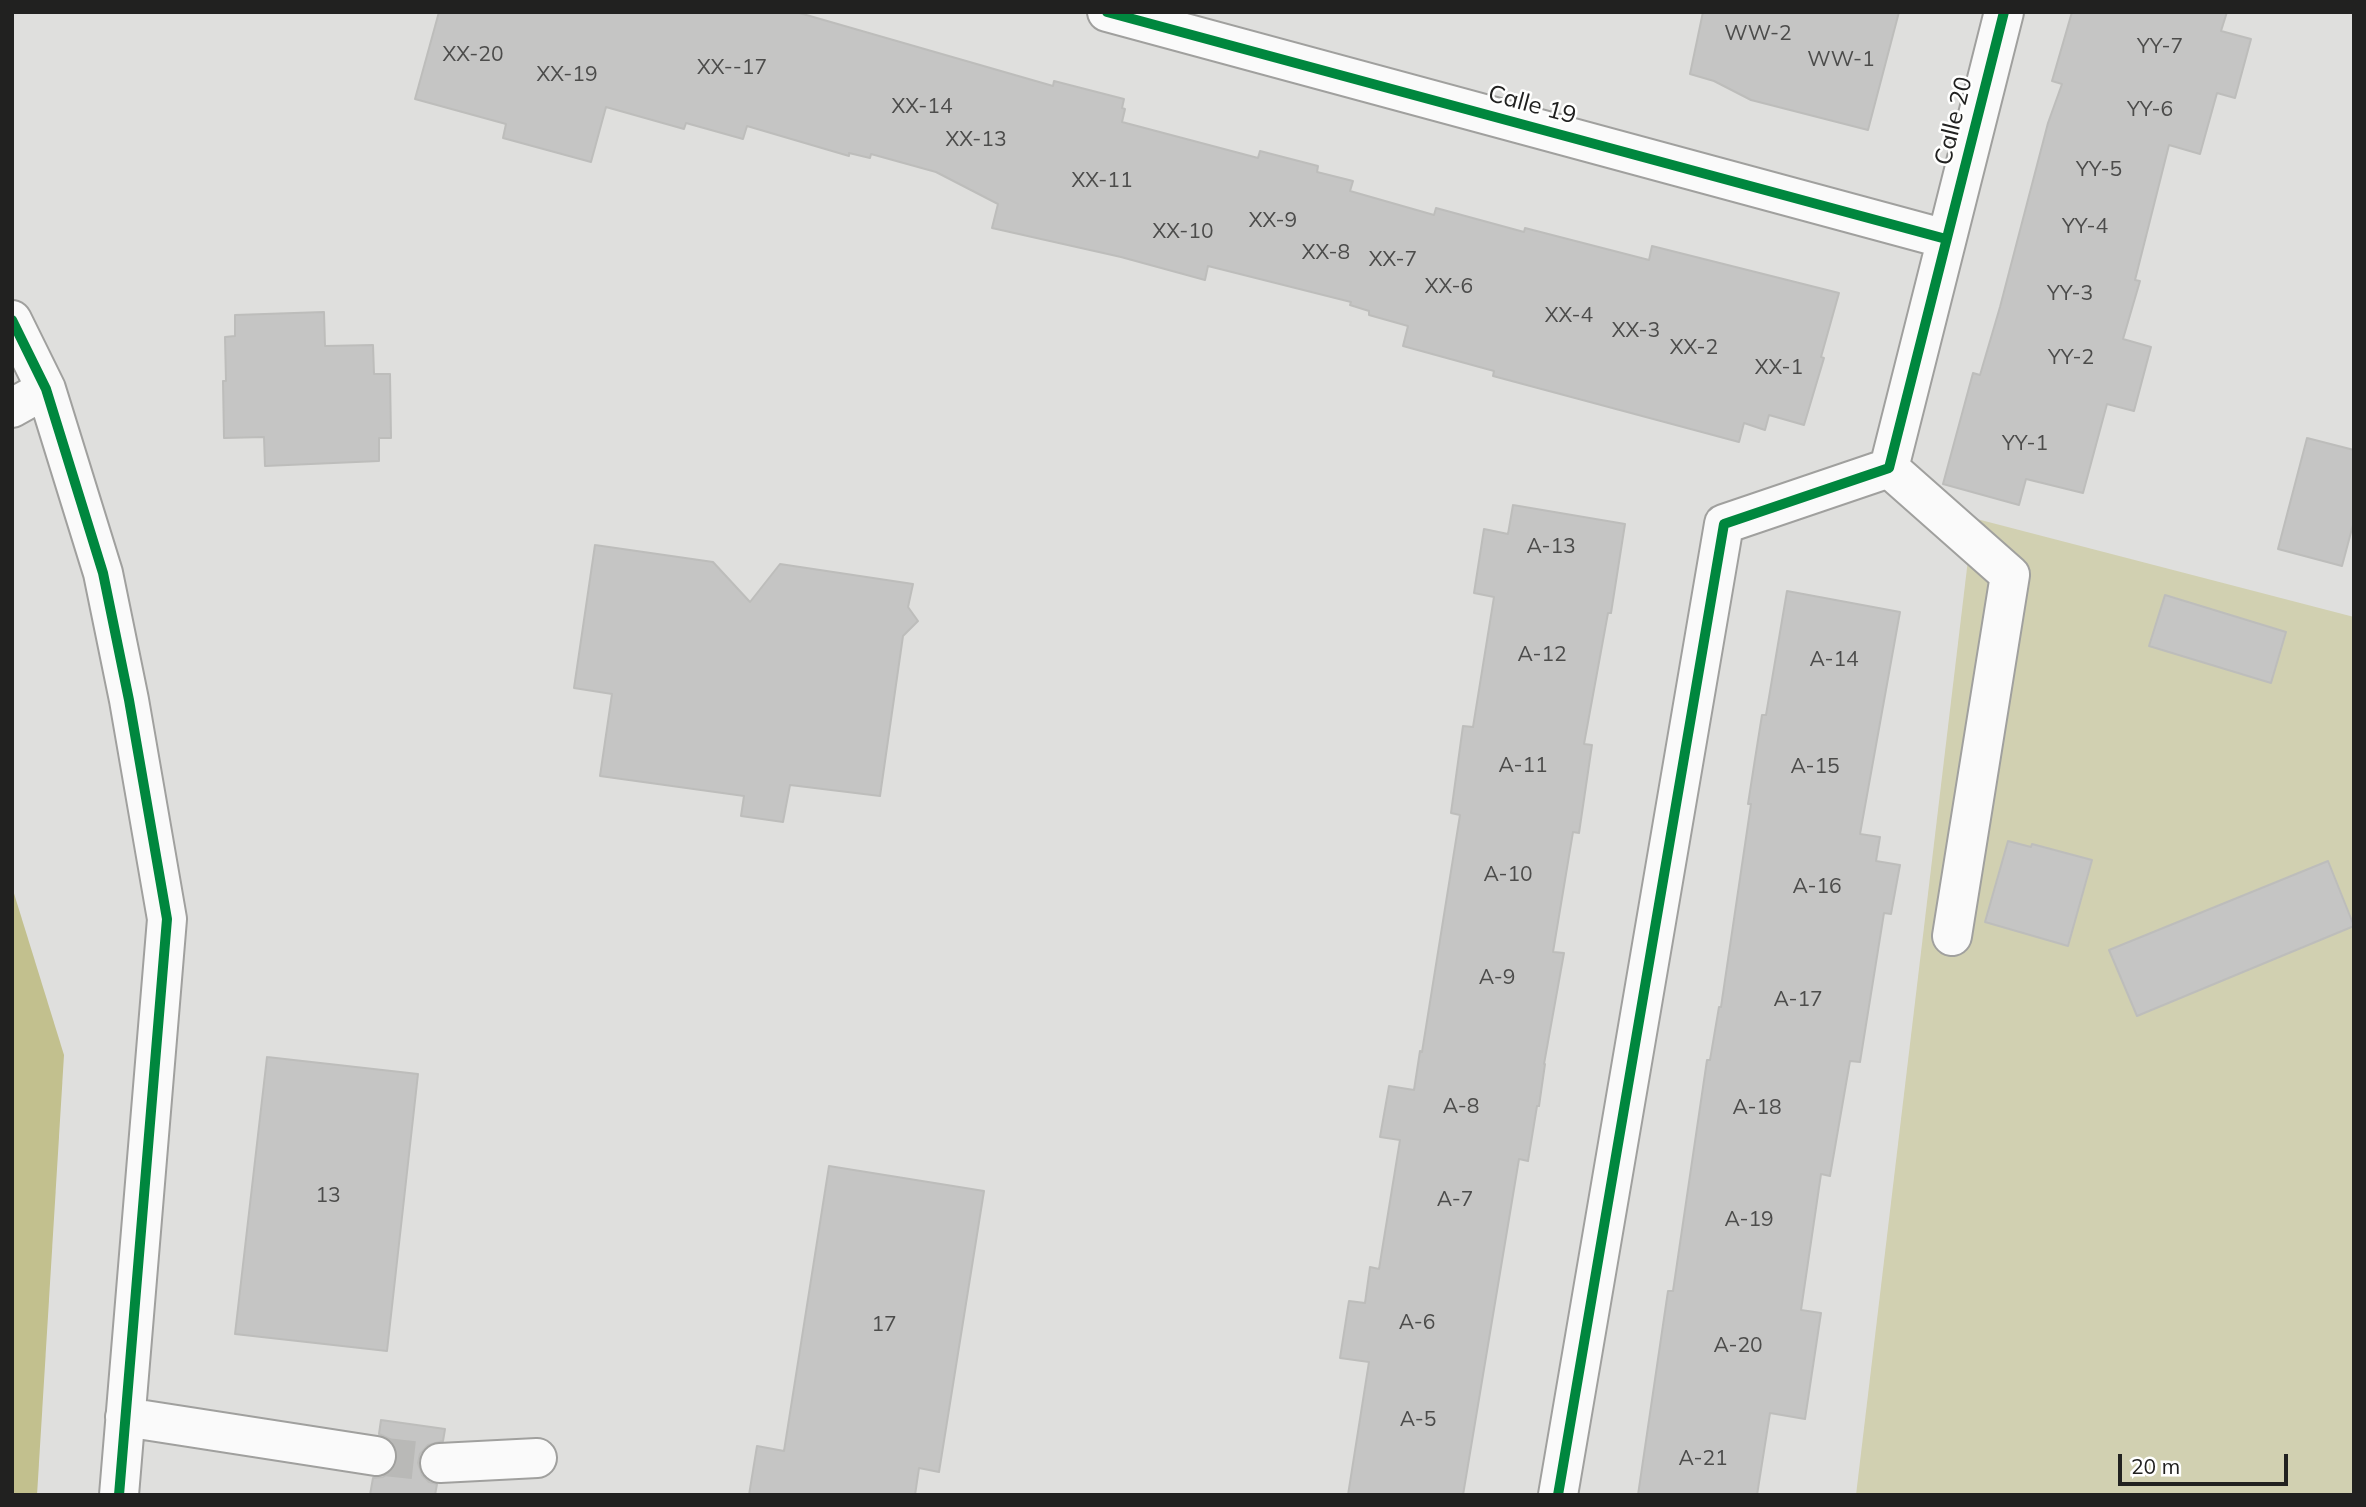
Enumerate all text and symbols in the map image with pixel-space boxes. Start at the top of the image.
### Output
house number: WW-2 [1724,21,1792,47]
house number: YY-7 [2137,34,2183,60]
house number: XX-20 [443,42,503,68]
house number: WW-1 [1807,47,1875,73]
house number: XX--17 [697,55,767,81]
house number: XX-19 [537,62,597,88]
street label: Calle 20 [1929,74,1979,168]
street label: Calle 19 [1485,79,1579,131]
house number: XX-14 [892,94,952,120]
house number: YY-6 [2127,97,2173,123]
house number: XX-13 [946,127,1006,153]
house number: YY-5 [2076,157,2122,183]
house number: XX-11 [1072,168,1132,194]
house number: XX-9 [1249,208,1297,234]
house number: YY-4 [2062,214,2108,240]
house number: XX-10 [1153,219,1213,245]
house number: XX-8 [1302,240,1350,266]
house number: XX-7 [1369,247,1417,273]
house number: XX-6 [1425,274,1473,300]
house number: YY-3 [2047,281,2093,307]
house number: XX-4 [1545,303,1593,329]
house number: XX-3 [1612,318,1660,344]
house number: XX-2 [1670,335,1718,361]
house number: YY-2 [2048,345,2094,371]
house number: XX-1 [1755,355,1803,381]
house number: YY-1 [2002,431,2048,457]
house number: A-13 [1526,534,1576,560]
house number: A-12 [1517,642,1567,668]
house number: A-14 [1809,647,1859,673]
house number: A-11 [1498,753,1548,779]
house number: A-15 [1790,754,1840,780]
house number: A-10 [1483,862,1533,888]
house number: A-16 [1792,874,1842,900]
house number: A-9 [1479,965,1515,991]
house number: A-17 [1773,987,1823,1013]
house number: A-8 [1443,1094,1479,1120]
house number: A-18 [1732,1095,1782,1121]
house number: 13 [315,1183,341,1209]
house number: A-7 [1437,1187,1473,1213]
house number: A-19 [1724,1207,1774,1233]
house number: A-6 [1399,1310,1435,1336]
house number: 17 [871,1312,897,1338]
house number: A-20 [1713,1333,1763,1359]
house number: A-5 [1400,1407,1436,1433]
scale bar [2121,1440,2291,1484]
house number: A-21 [1678,1446,1728,1472]
text: 20 m [2131,1453,2180,1479]

